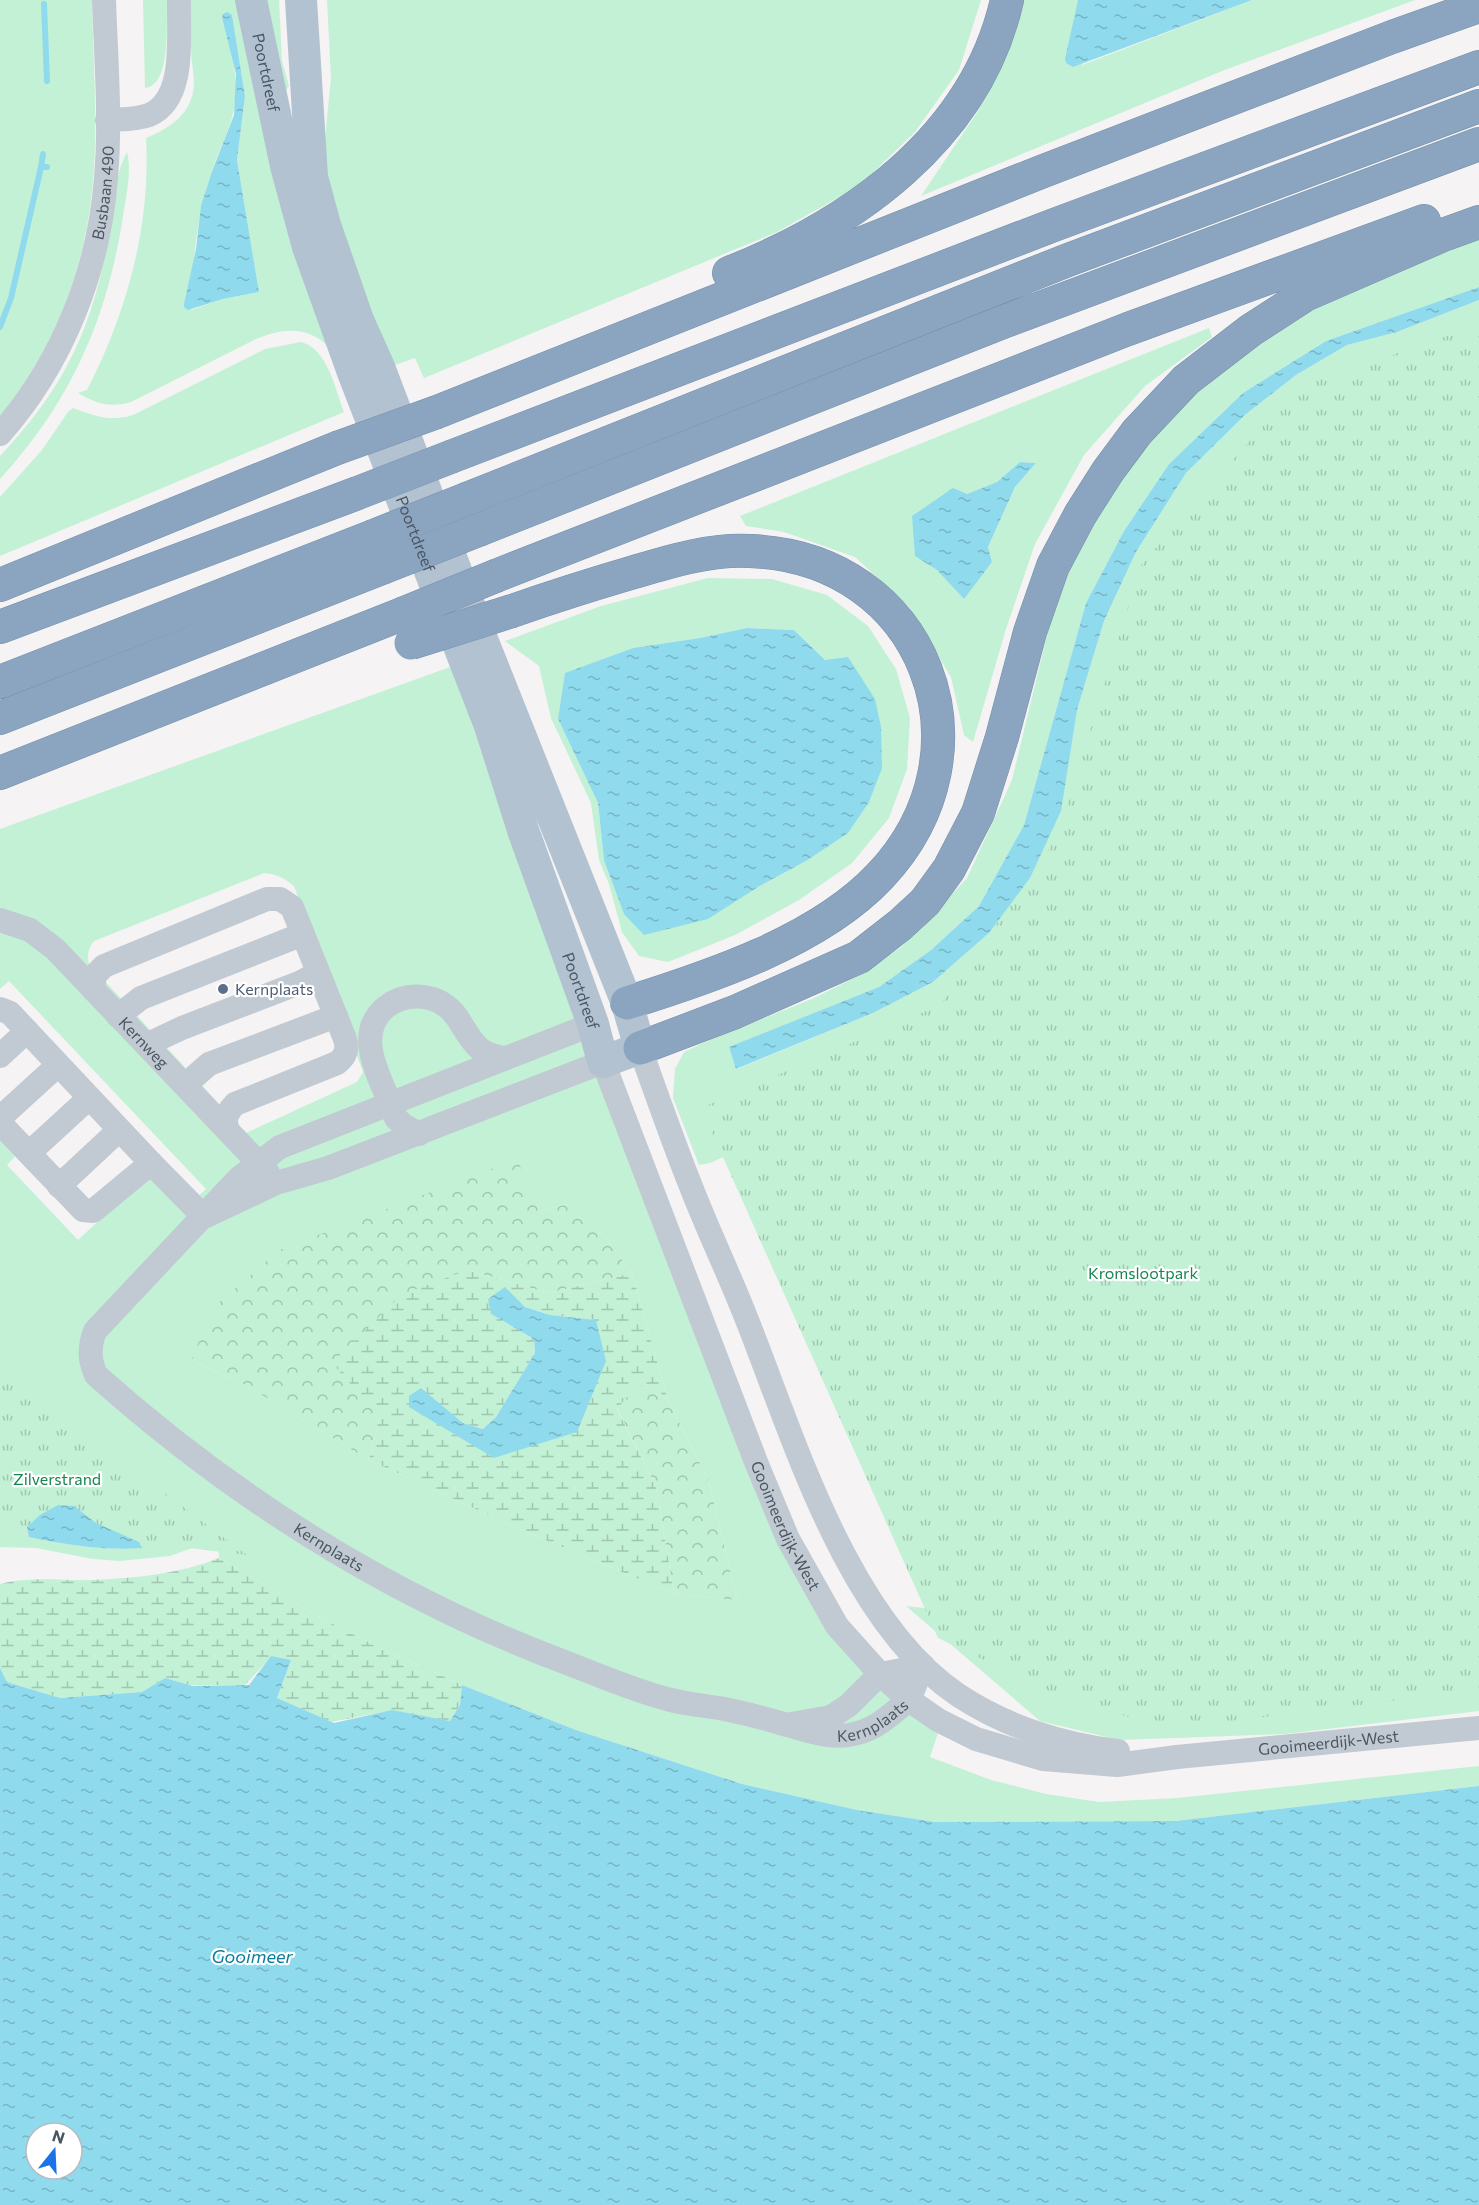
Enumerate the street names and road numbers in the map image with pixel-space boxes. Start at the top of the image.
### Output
street label: Poortdreef [249,31,284,114]
street label: Busbaan 490 [87,145,117,241]
street label: Poortdreef [393,493,440,575]
street label: Poortdreef [559,950,604,1032]
street label: Kernweg [115,1012,173,1072]
street label: Gooimeerdijk-West [748,1458,825,1594]
street label: Kernplaats [291,1518,367,1575]
street label: Kernplaats [836,1695,911,1745]
street label: Gooimeerdijk-West [1257,1726,1400,1758]

